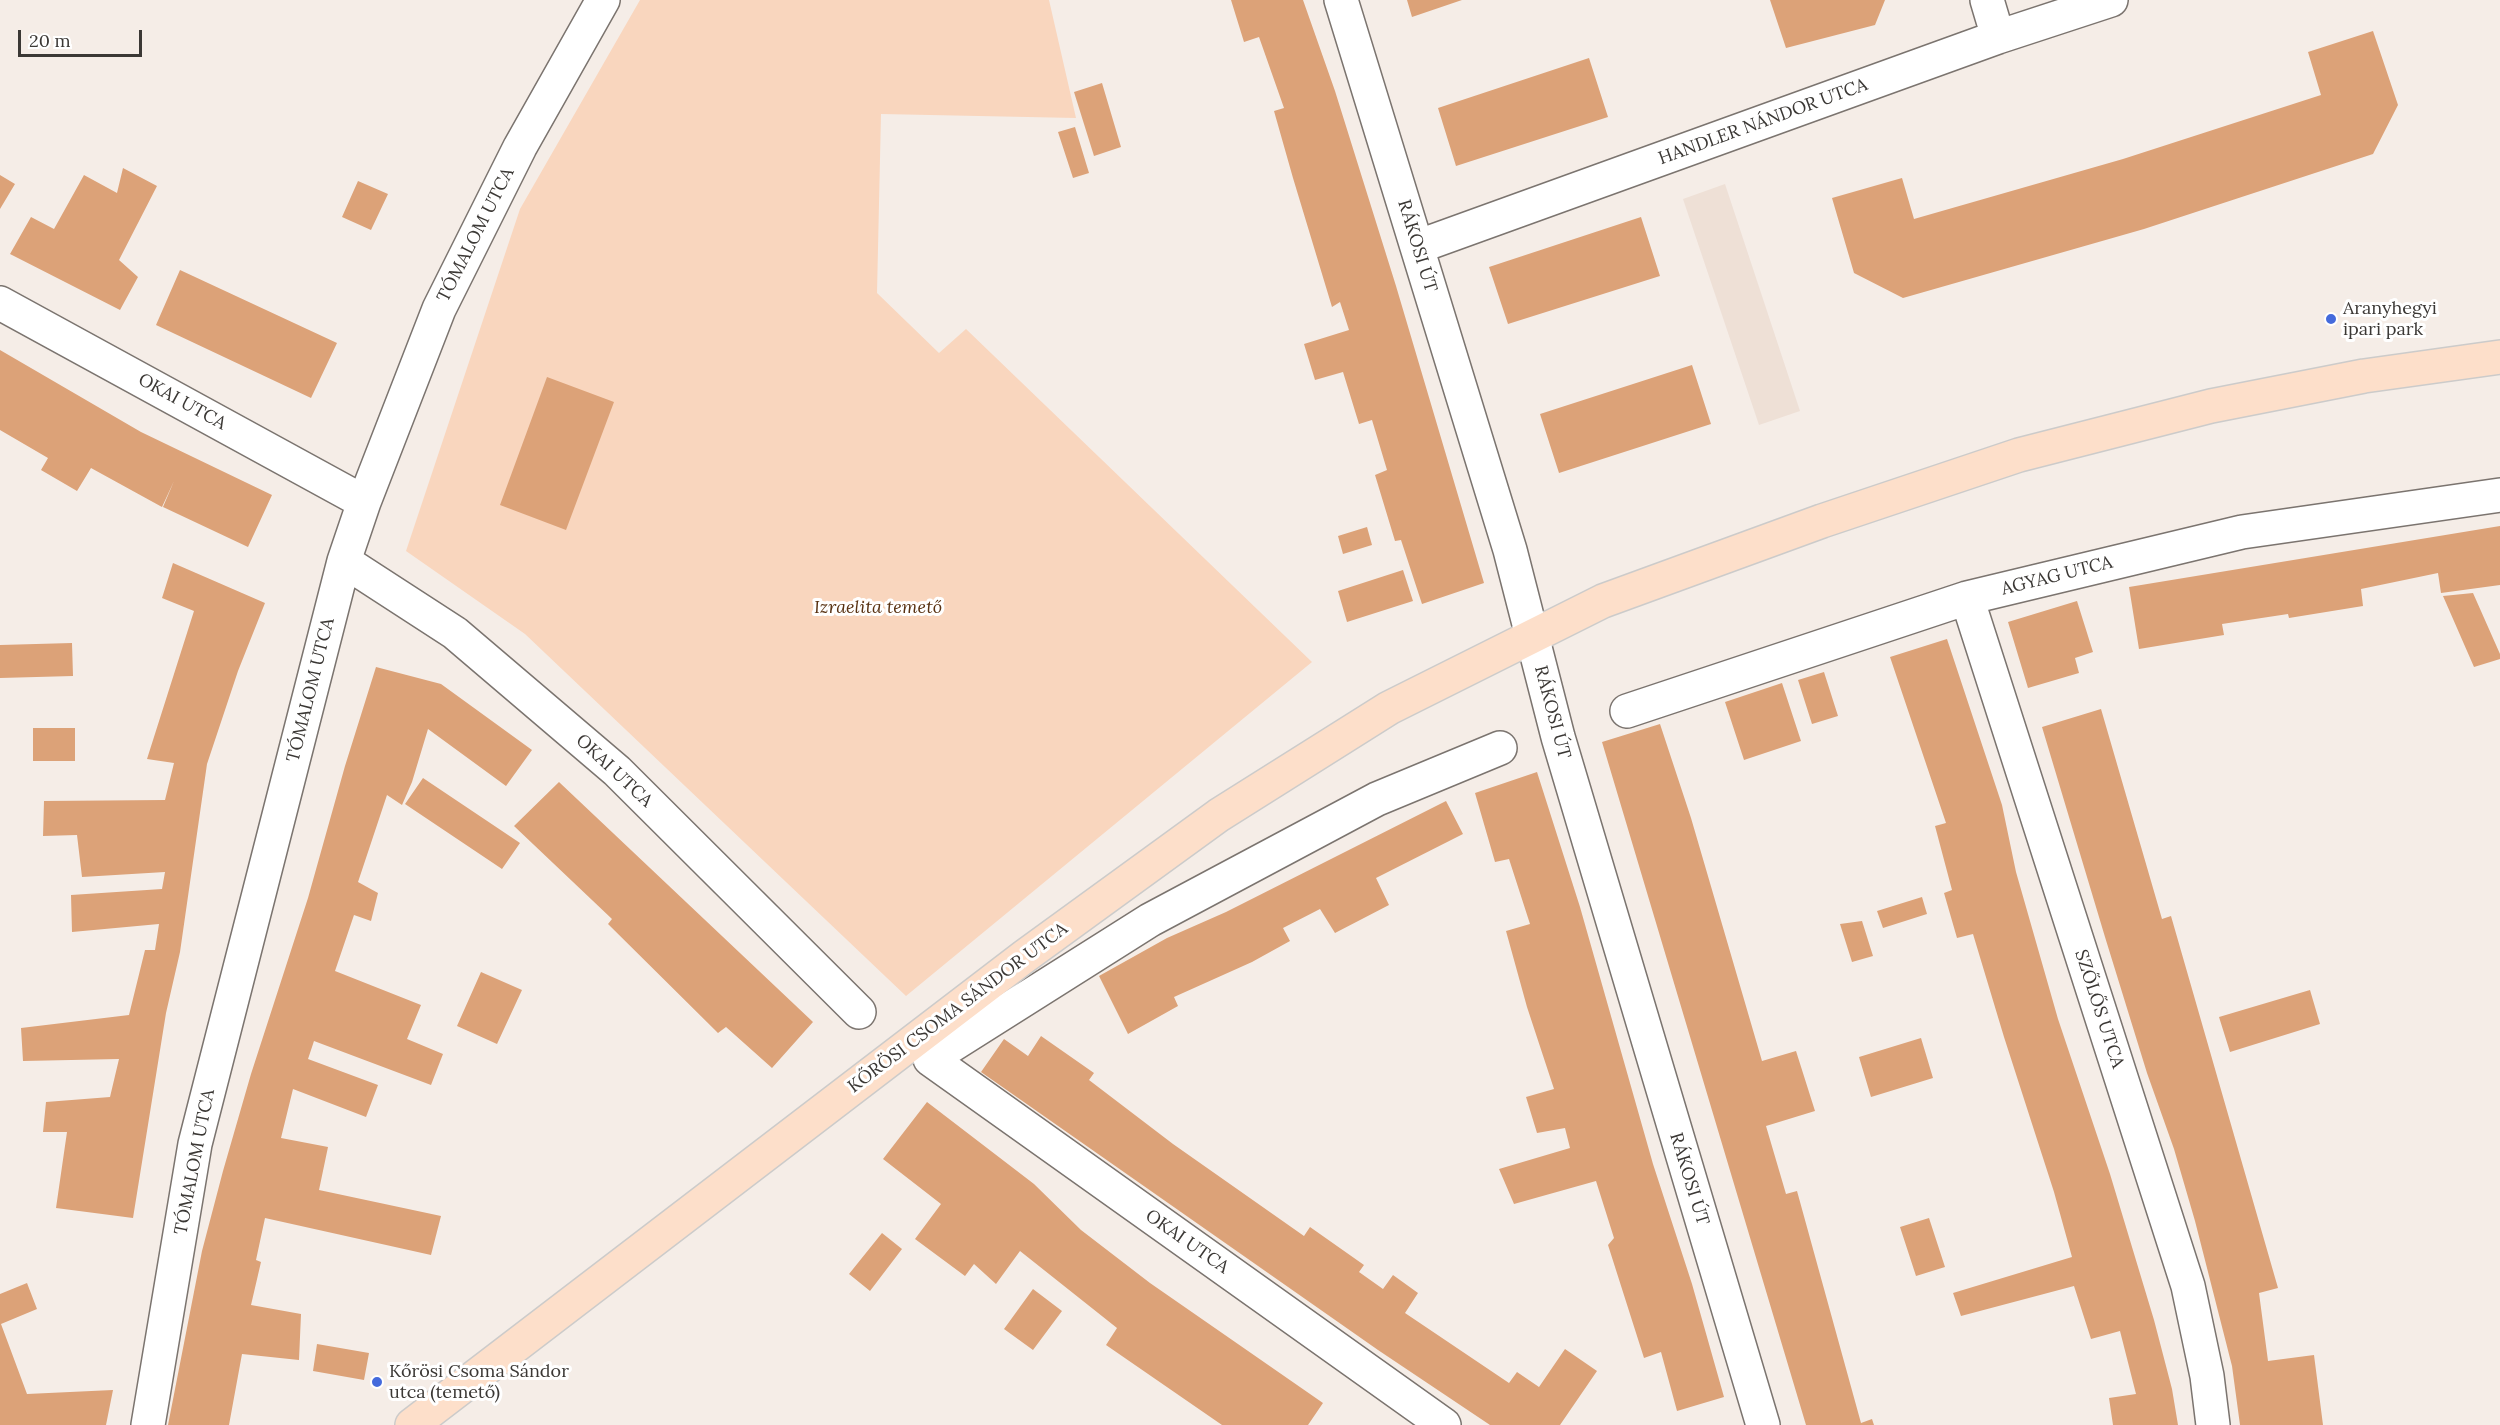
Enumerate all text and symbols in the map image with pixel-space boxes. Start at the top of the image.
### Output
scale bar [21,18,146,56]
text: 20 m [29,29,71,52]
street label: HANDLER NÁNDOR UTCA [1656,74,1870,170]
street label: TÓMALOM UTCA [433,164,519,306]
street label: RÁKOSI ÚT [1393,197,1441,295]
place label: Aranyhegyi ipari park [2343,298,2437,340]
marker: Aranyhegyi ipari park [2324,312,2338,326]
street label: OKAI UTCA [134,369,230,435]
street label: AGYAG UTCA [1999,552,2115,600]
park label: Izraelita temető [814,597,942,619]
street label: TÓMALOM UTCA [283,616,339,764]
street label: RÁKOSI ÚT [1529,663,1575,761]
street label: OKAI UTCA [571,730,657,812]
street label: KŐRÖSI CSOMA SÁNDOR UTCA [844,918,1072,1098]
street label: SZŐLŐS UTCA [2070,947,2128,1071]
street label: TÓMALOM UTCA [170,1087,220,1237]
street label: RÁKOSI ÚT [1665,1130,1713,1228]
street label: OKAI UTCA [1141,1205,1233,1279]
place label: Kőrösi Csoma Sándor utca (temető) [389,1361,569,1404]
marker: Kőrösi Csoma Sándor utca (temető) [370,1375,384,1389]

